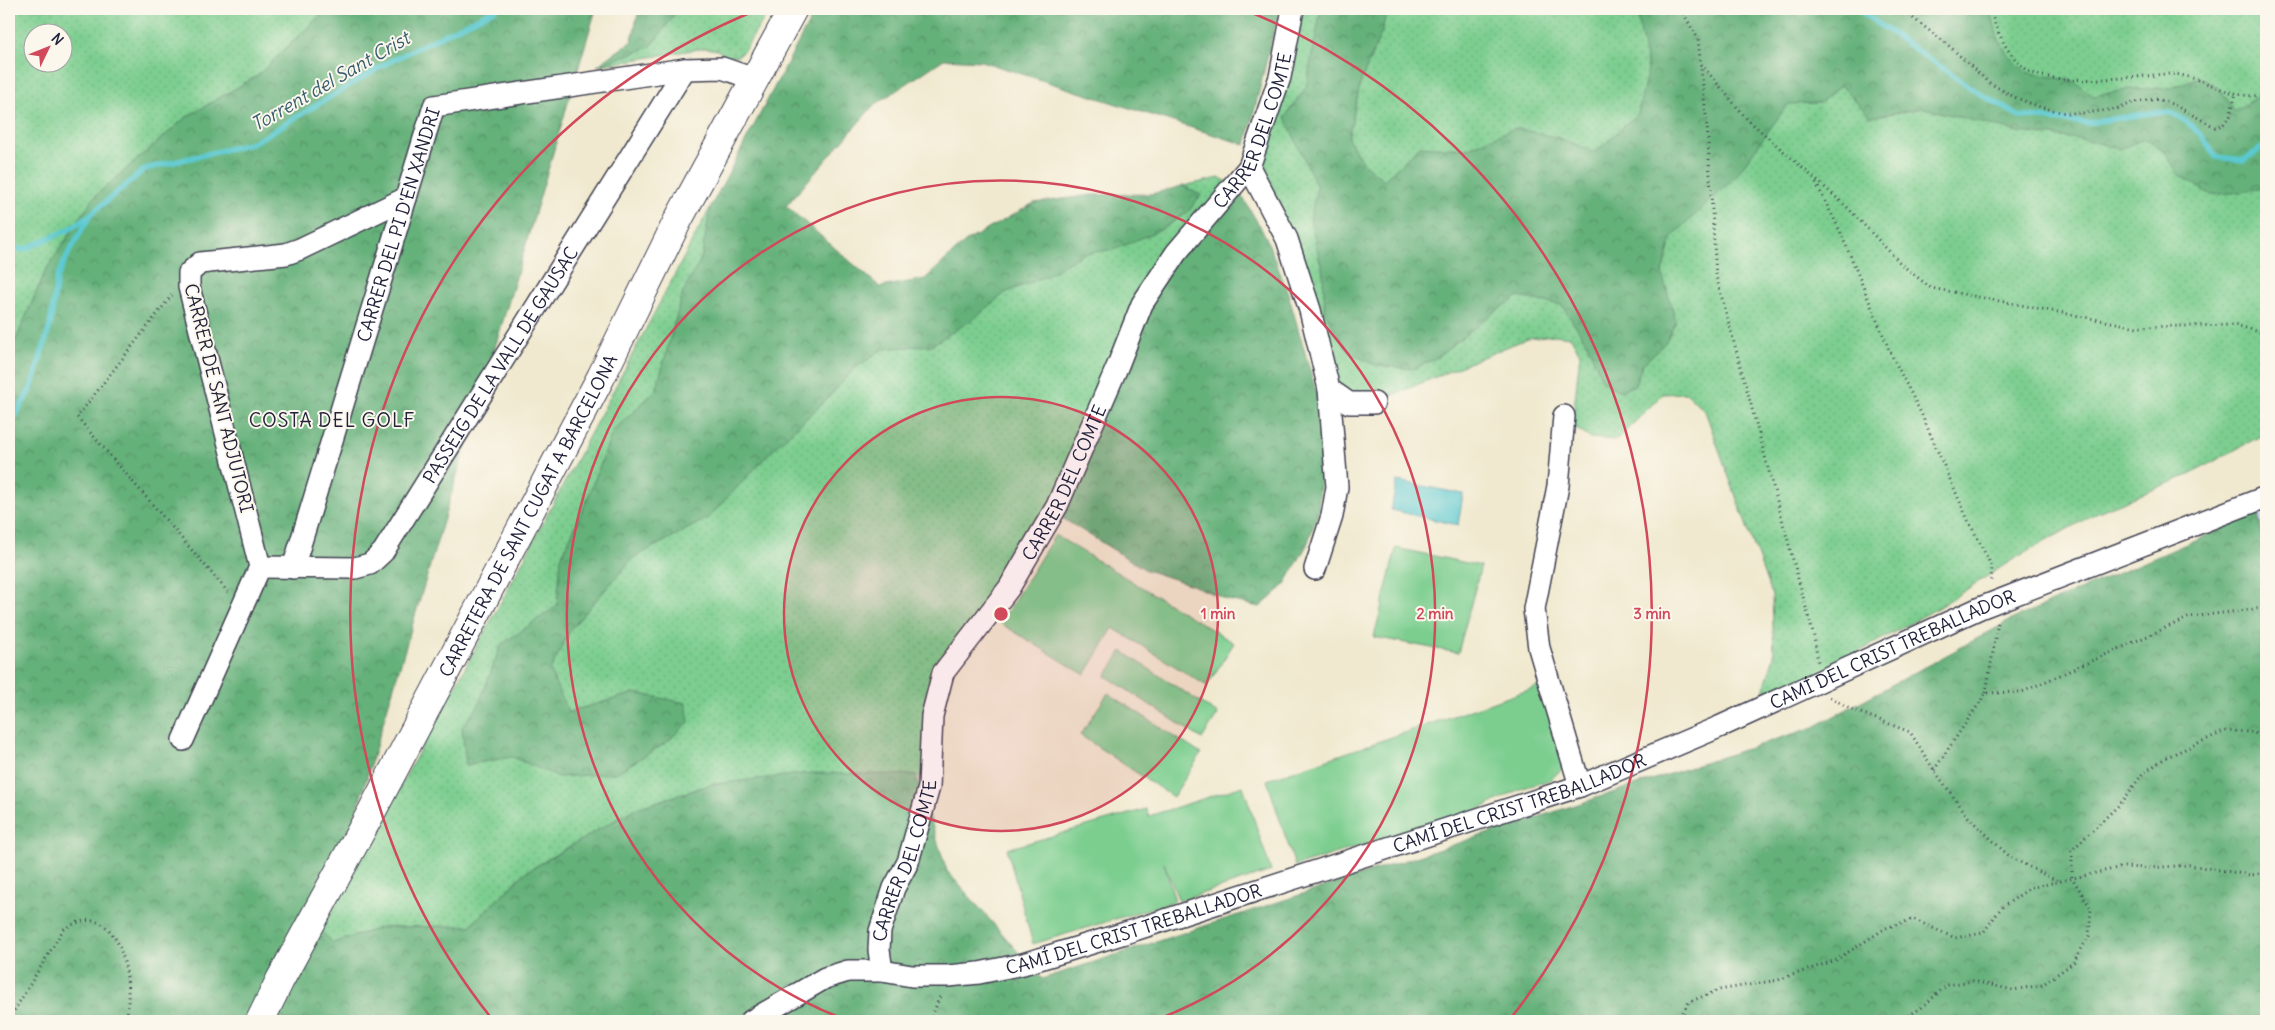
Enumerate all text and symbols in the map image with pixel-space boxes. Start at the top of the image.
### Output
north arrow [22,22,72,72]
water label: Torrent del Sant Crist [246,25,416,136]
text: N [48,29,67,49]
street label: CARRER DEL COMTE [1208,51,1296,213]
street label: CARRER DEL PI D'EN XANDRI [351,105,444,345]
street label: PASSEIG DE LA VALL DE GAUSAC [417,242,583,487]
street label: CARRER DE SANT ADJUTORI [179,281,259,515]
street label: CARRETERA DE SANT CUGAT A BARCELONA [433,351,622,681]
street label: CARRER DEL COMTE [1016,401,1111,565]
district label: COSTA DEL GOLF [249,408,415,432]
street label: CAMÍ DEL CRIST TREBALLADOR [1766,584,2018,714]
text: 1 min [1201,604,1236,623]
text: 2 min [1417,604,1454,623]
text: 3 min [1633,604,1671,623]
centre of rings [992,605,1010,623]
street label: CAMÍ DEL CRIST TREBALLADOR [1390,748,1649,857]
street label: CARRER DEL COMTE [868,779,941,942]
street label: CAMÍ DEL CRIST TREBALLADOR [1004,878,1264,979]

